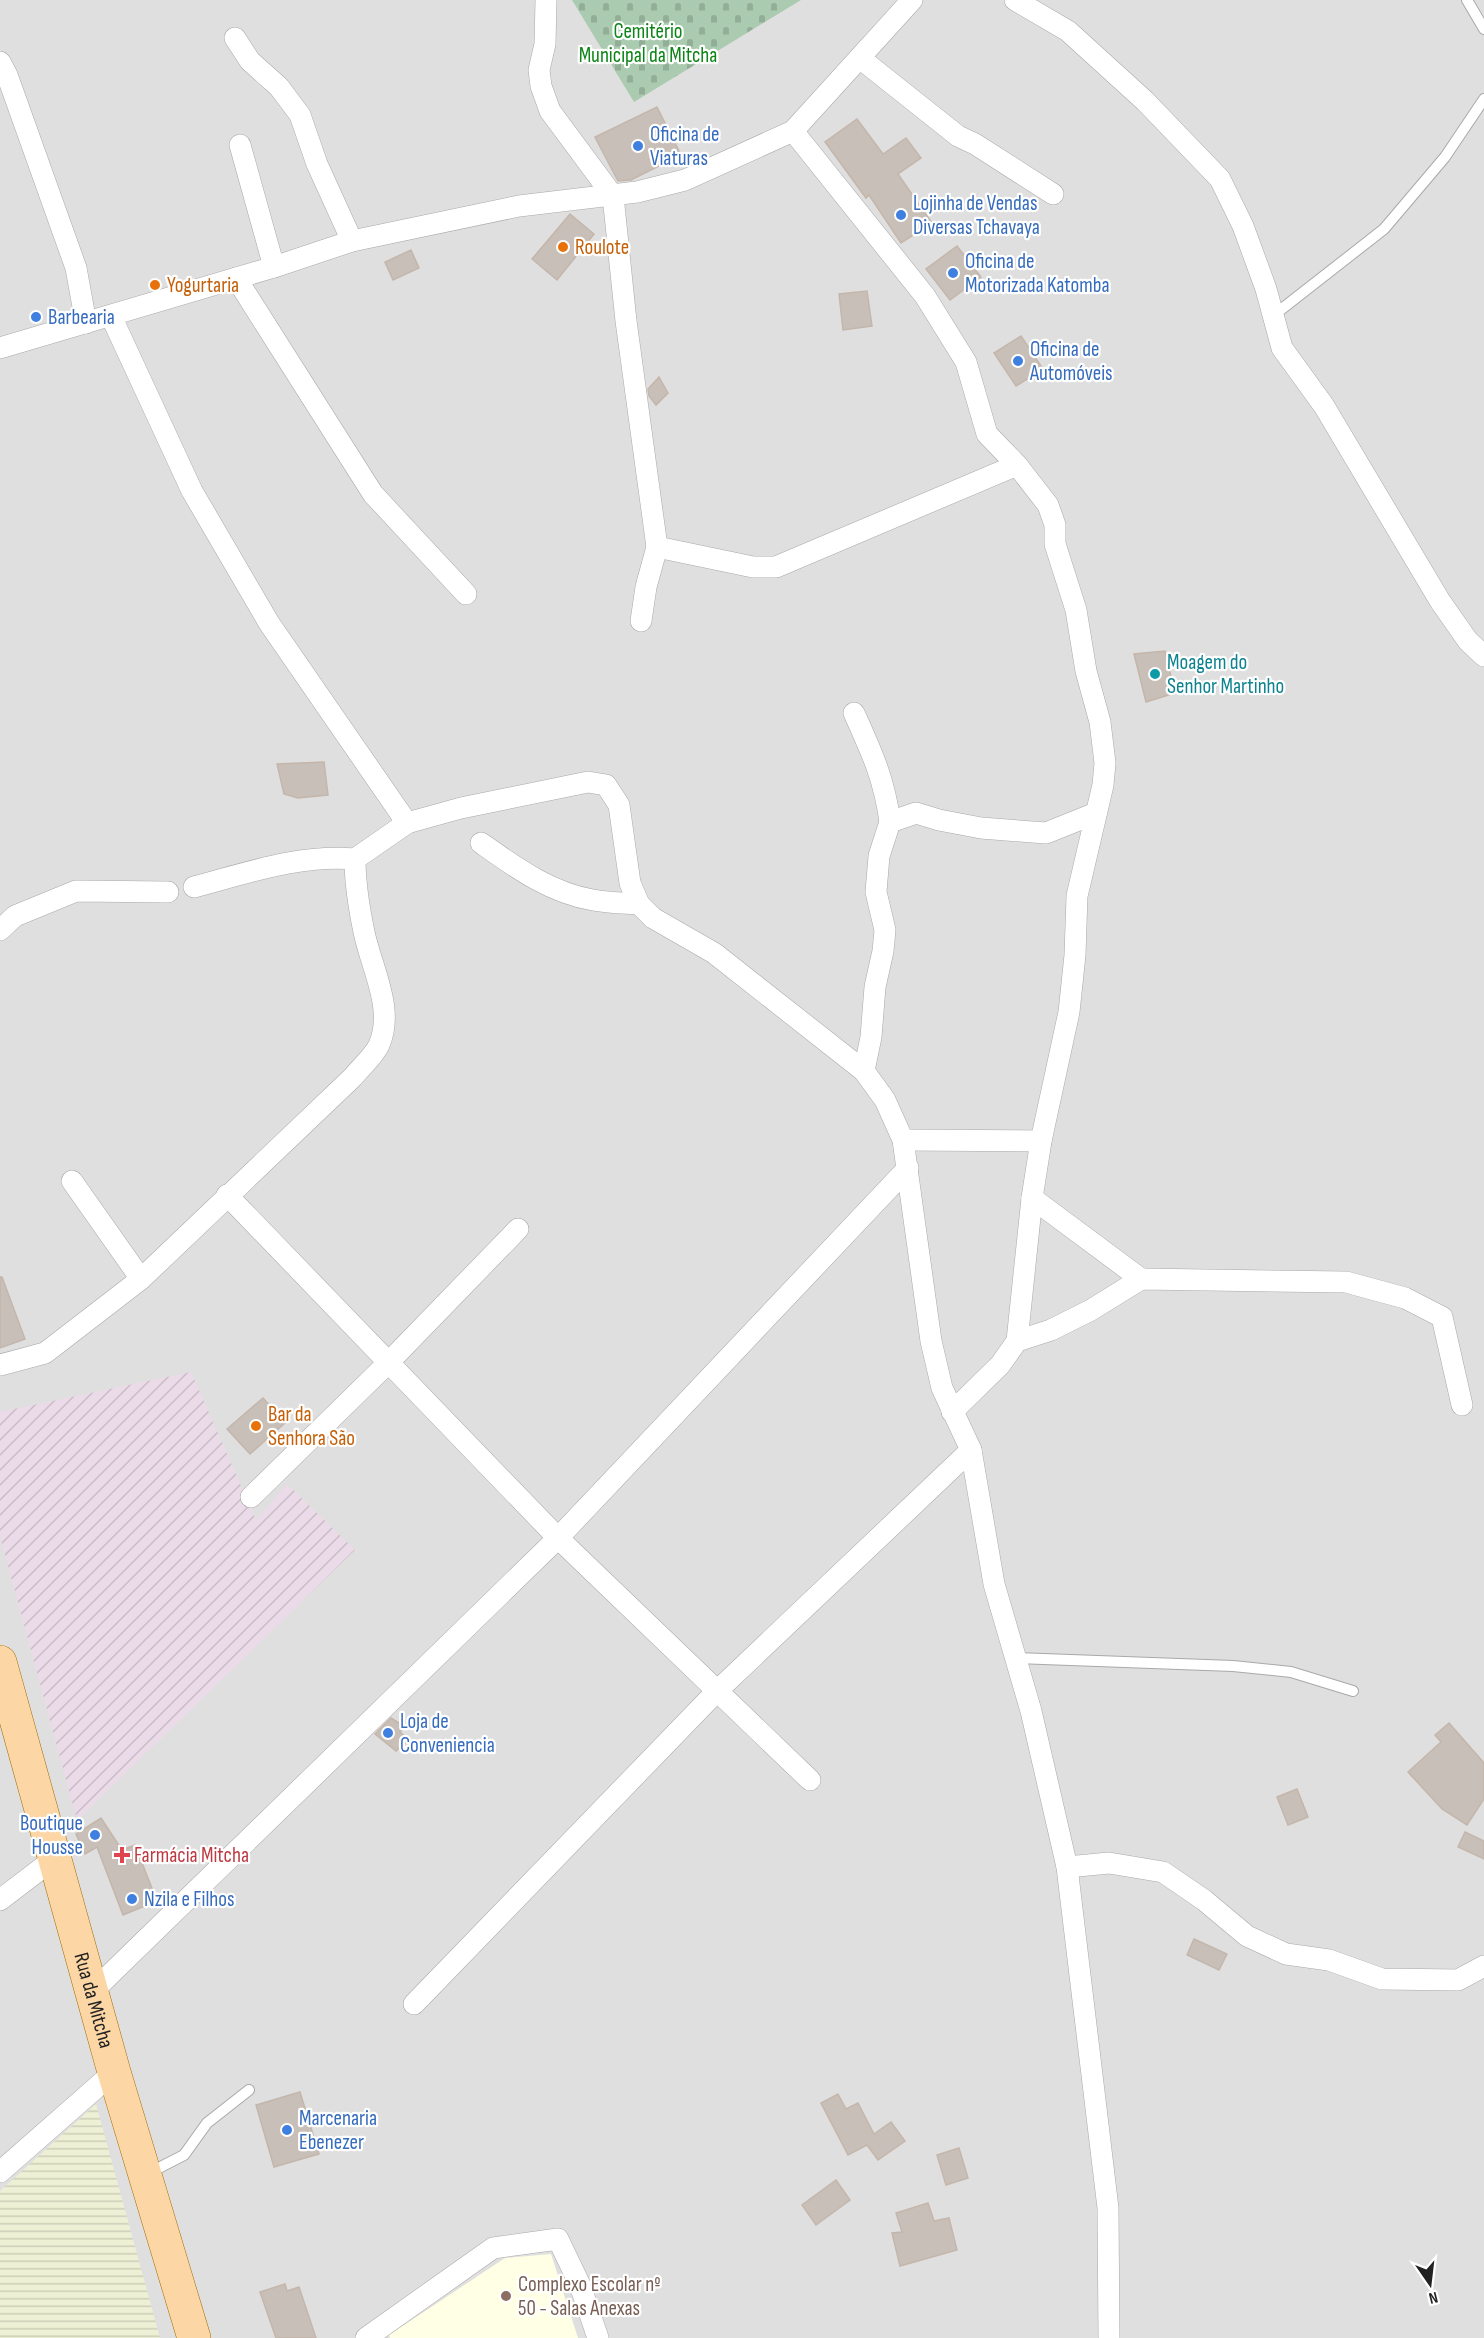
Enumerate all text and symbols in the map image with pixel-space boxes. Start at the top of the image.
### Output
park label: Cemitério Municipal da Mitcha [579,19,717,68]
place label: Oficina de Viaturas [650,122,719,171]
marker: Oficina de Viaturas [631,139,645,153]
place label: Lojinha de Vendas Diversas Tchavaya [913,191,1040,240]
marker: Lojinha de Vendas Diversas Tchavaya [894,208,908,222]
place label: Roulote [575,235,629,260]
marker: Roulote [556,240,570,254]
place label: Oficina de Motorizada Katomba [965,249,1110,298]
marker: Oficina de Motorizada Katomba [946,266,960,280]
place label: Yogurtaria [167,273,239,298]
marker: Yogurtaria [148,278,162,292]
place label: Barbearia [48,305,115,330]
marker: Barbearia [29,310,43,324]
place label: Oficina de Automóveis [1029,337,1113,386]
marker: Oficina de Automóveis [1011,354,1025,368]
place label: Moagem do Senhor Martinho [1167,650,1284,699]
marker: Moagem do Senhor Martinho [1148,667,1162,681]
place label: Bar da Senhora São [268,1402,355,1451]
marker: Bar da Senhora São [249,1419,263,1433]
place label: Loja de Conveniencia [400,1709,495,1758]
marker: Loja de Conveniencia [381,1726,395,1740]
place label: Boutique Housse [20,1811,83,1860]
marker: Boutique Housse [88,1828,102,1842]
place label: Farmácia Mitcha [134,1843,249,1868]
marker: Farmácia Mitcha [115,1848,129,1862]
place label: Nzila e Filhos [144,1887,235,1912]
marker: Nzila e Filhos [125,1892,139,1906]
street label: Rua da Mitcha [69,1949,119,2051]
place label: Marcenaria Ebenezer [299,2106,377,2155]
marker: Marcenaria Ebenezer [280,2123,294,2137]
north arrow [1400,2254,1460,2314]
place label: Complexo Escolar nº 50 - Salas Anexas [518,2272,661,2321]
text: N [1427,2287,1440,2307]
marker: Complexo Escolar nº 50 - Salas Anexas [499,2289,513,2303]

